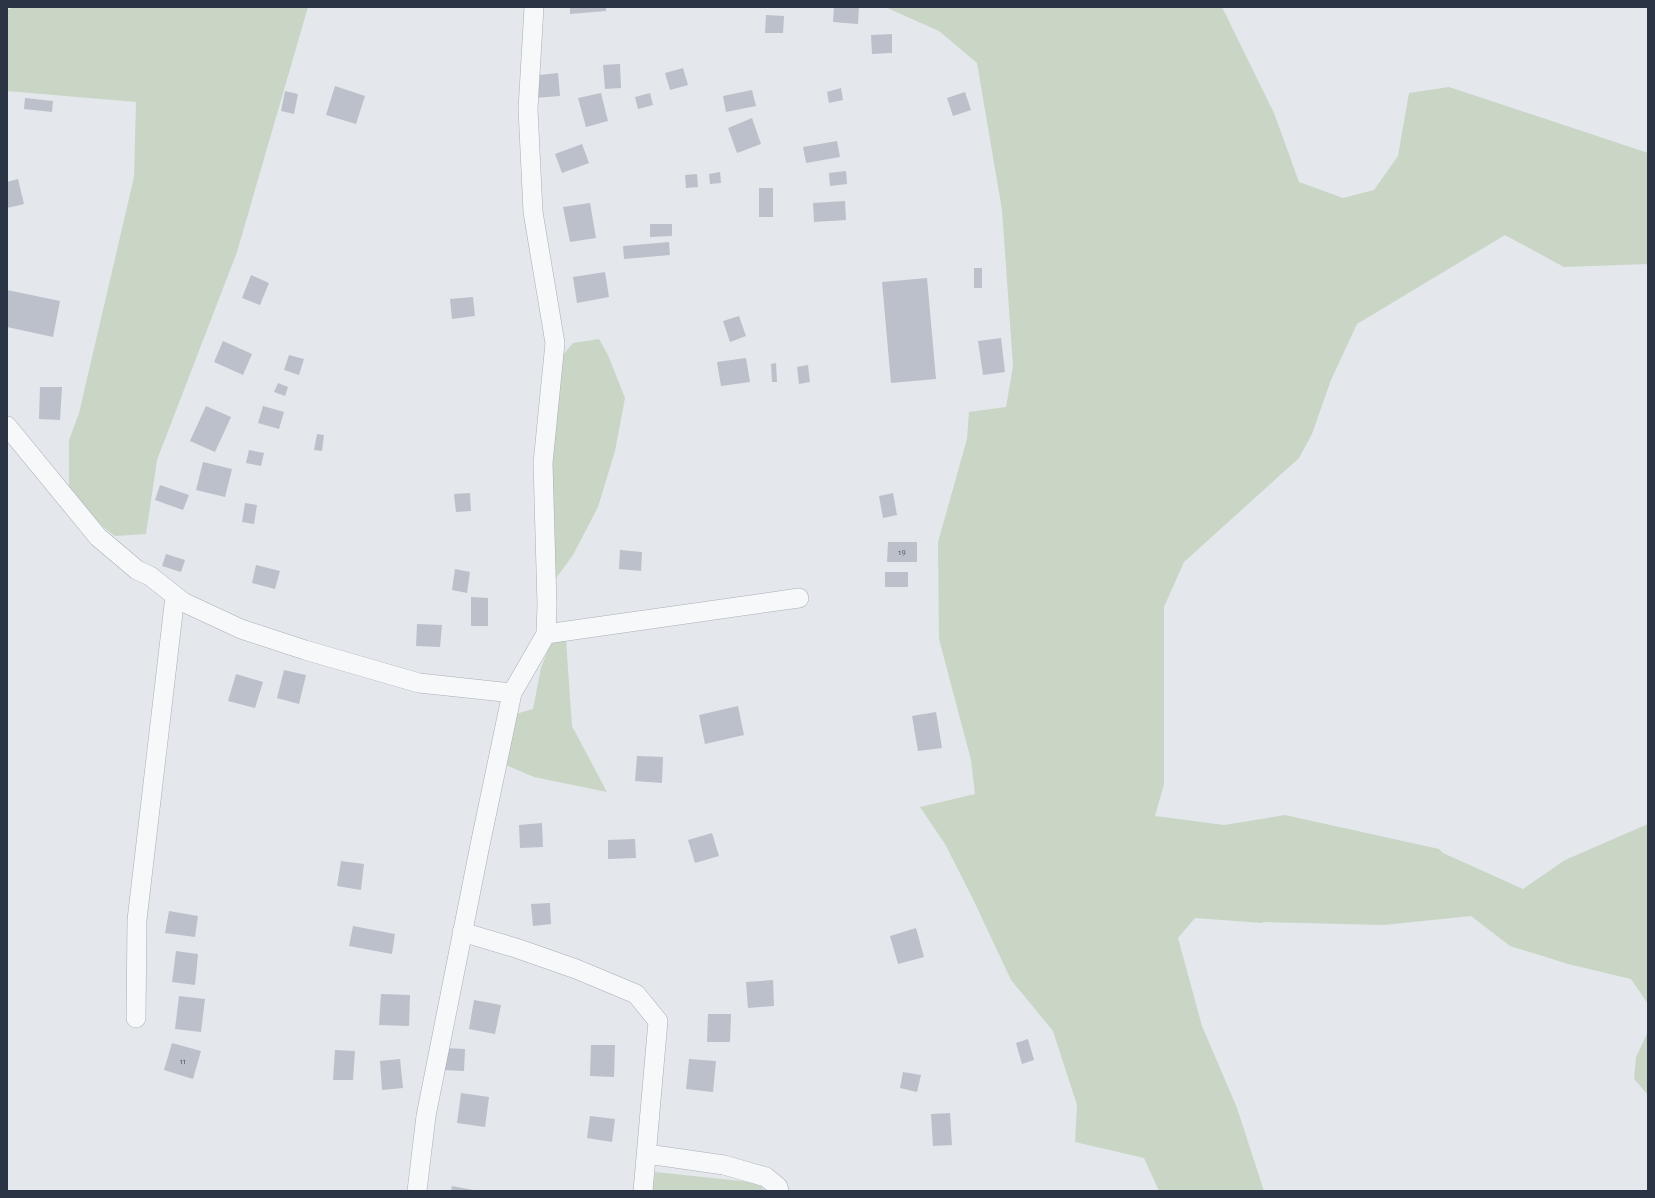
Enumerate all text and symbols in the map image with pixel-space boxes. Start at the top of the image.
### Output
house number: 19 [898,548,906,557]
house number: 11 [180,1057,186,1066]

